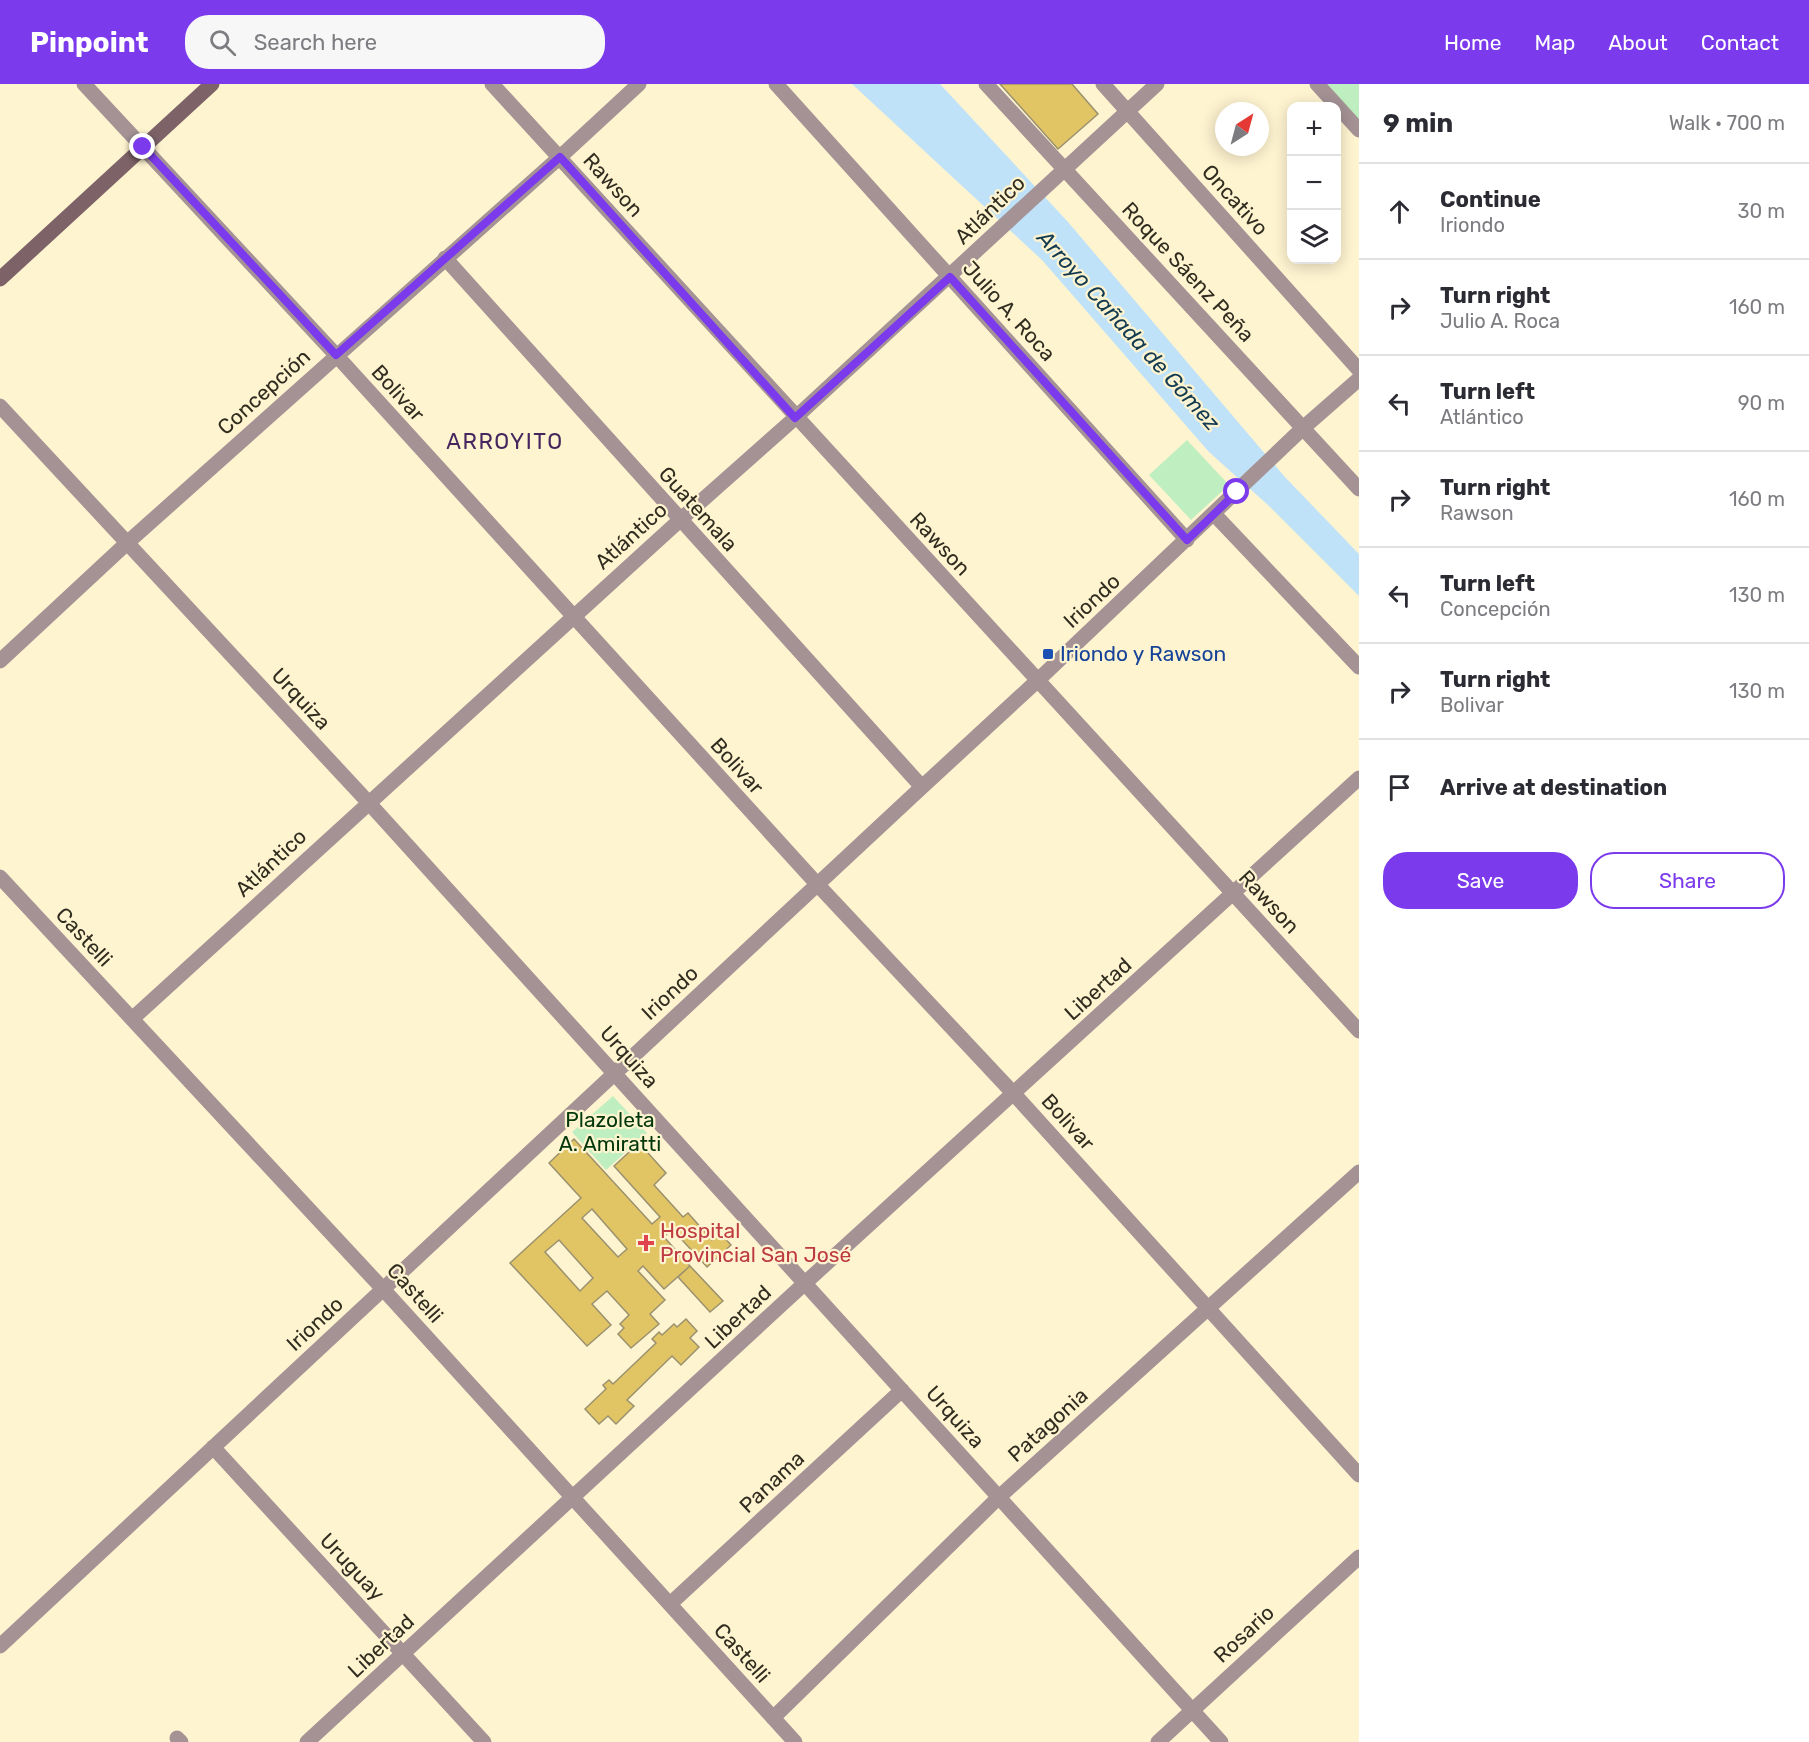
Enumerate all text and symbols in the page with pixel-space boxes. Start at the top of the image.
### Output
search box [185,15,605,69]
text: Pinpoint [30,26,149,59]
icon: search [206,26,239,59]
text: Search here [254,29,377,56]
text: Home [1444,30,1501,55]
text: Map [1534,30,1575,55]
text: About [1608,30,1668,55]
text: Contact [1701,30,1779,55]
north arrow [1215,102,1269,156]
map controls [1287,102,1341,264]
button: + [1287,102,1341,156]
text: 9 min [1383,108,1453,139]
text: Walk · 700 m [1669,111,1785,135]
route end [129,133,155,159]
street label: Rawson [578,148,649,222]
button: − [1287,156,1341,210]
street label: Oncativo [1197,159,1274,240]
street label: Atlántico [949,170,1030,249]
text: Continue [1440,186,1541,213]
icon: ahead [1383,195,1416,228]
street label: Roque Sáenz Peña [1117,197,1260,347]
text: 30 m [1738,199,1785,223]
button: layers [1287,210,1341,264]
text: Iriondo [1440,213,1505,237]
water label: Arroyo Cañada de Gómez [1031,224,1226,436]
street label: Julio A. Roca [958,255,1061,366]
text: Turn right [1440,282,1550,309]
icon: right [1383,291,1416,324]
text: 160 m [1729,295,1785,319]
text: Julio A. Roca [1440,309,1560,333]
street label: Concepción [212,343,315,440]
street label: Bolivar [367,359,430,426]
text: Turn left [1440,378,1535,405]
icon: left [1383,387,1416,420]
text: 90 m [1738,391,1785,415]
text: Atlántico [1440,405,1524,429]
district label: ARROYITO [446,428,564,455]
street label: Guatemala [654,461,743,556]
text: Turn right [1440,474,1550,501]
route start [1223,478,1249,504]
icon: right [1383,483,1416,516]
text: 160 m [1729,487,1785,511]
street label: Atlántico [590,497,672,574]
text: Rawson [1440,501,1514,525]
street label: Rawson [905,507,976,580]
street label: Iriondo [1058,568,1125,633]
text: Turn left [1440,570,1535,597]
icon: left [1383,579,1416,612]
text: 130 m [1729,583,1785,607]
text: Concepción [1440,597,1551,621]
place label: Iriondo y Rawson [1060,641,1226,666]
marker: Iriondo y Rawson [1041,647,1055,661]
street label: Urquiza [267,663,336,735]
text: Turn right [1440,666,1550,693]
icon: right [1383,675,1416,708]
text: 130 m [1729,679,1785,703]
text: Bolivar [1440,693,1504,717]
street label: Bolivar [706,732,769,799]
icon: arrive [1383,771,1416,804]
text: Arrive at destination [1440,774,1667,801]
street label: Atlántico [230,824,311,902]
button: Save [1383,852,1578,909]
button: Share [1590,852,1785,909]
street label: Rawson [1234,865,1305,938]
street label: Castelli [51,902,118,971]
street label: Libertad [1059,952,1136,1025]
street label: Iriondo [636,960,703,1025]
street label: Urquiza [595,1020,664,1093]
street label: Bolivar [1037,1088,1100,1155]
park label: Plazoleta A. Amiratti [559,1107,661,1156]
place label: Hospital Provincial San José [660,1218,851,1267]
marker: Hospital Provincial San José [637,1234,655,1252]
street label: Castelli [382,1258,449,1328]
street label: Libertad [699,1280,776,1354]
street label: Iriondo [281,1291,348,1356]
street label: Urquiza [921,1380,990,1453]
street label: Patagonia [1003,1382,1093,1467]
street label: Panama [734,1445,809,1518]
street label: Uruguay [315,1528,390,1606]
street label: Rosario [1208,1600,1279,1668]
street label: Libertad [342,1609,419,1683]
street label: Castelli [709,1618,776,1688]

